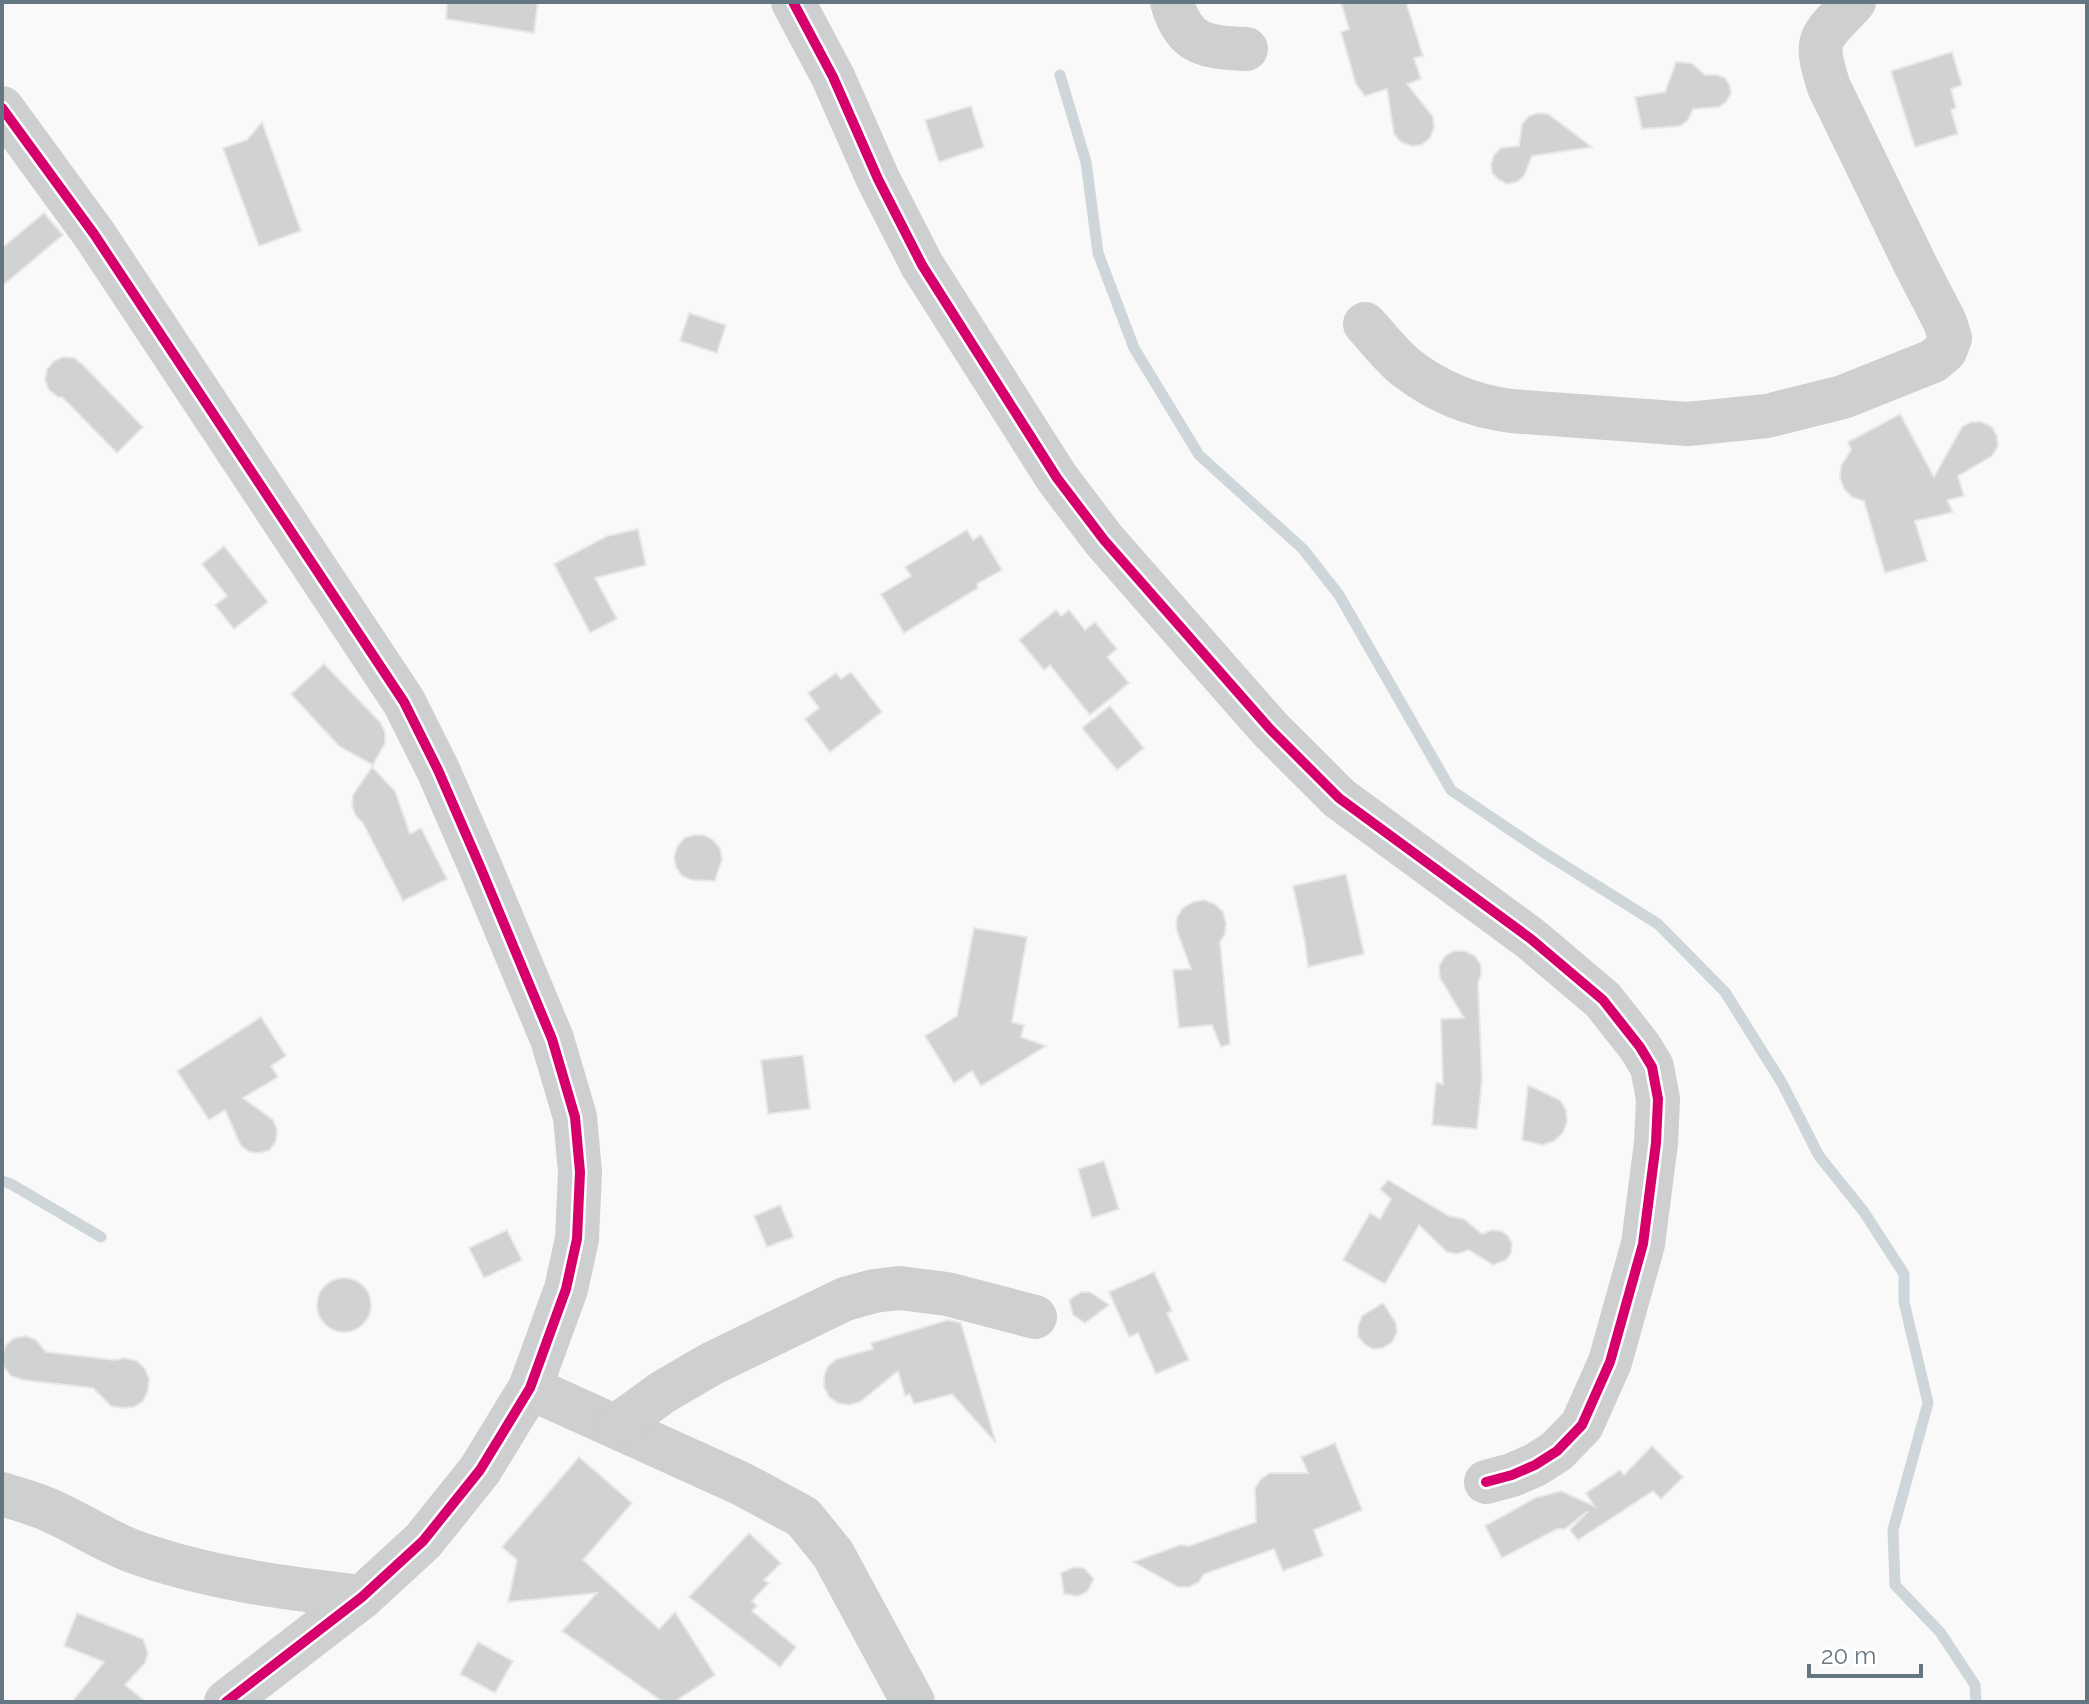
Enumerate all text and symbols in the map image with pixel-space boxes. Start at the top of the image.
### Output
scale bar [1809,1628,1921,1678]
text: 20 m [1821,1641,1876,1670]

